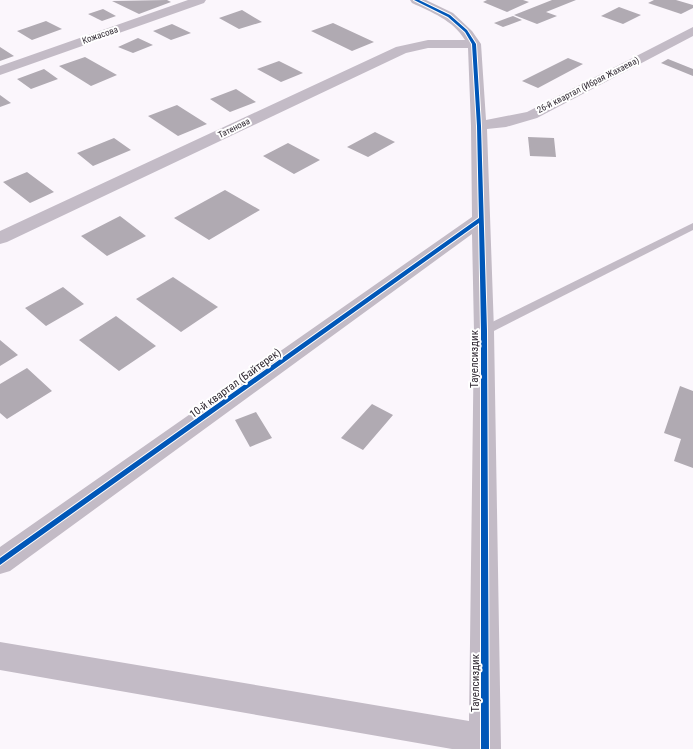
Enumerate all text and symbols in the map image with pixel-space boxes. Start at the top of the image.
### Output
street label: Кожасова [81,24,119,46]
street label: 26-й квартал (Ибрая Жахаева) [535,55,641,116]
street label: Татенова [217,116,251,140]
street label: Тауелсиздик [468,329,481,388]
street label: 10-й квартал (Байтерек) [187,346,284,421]
street label: Тауелсиздик [469,653,482,712]

